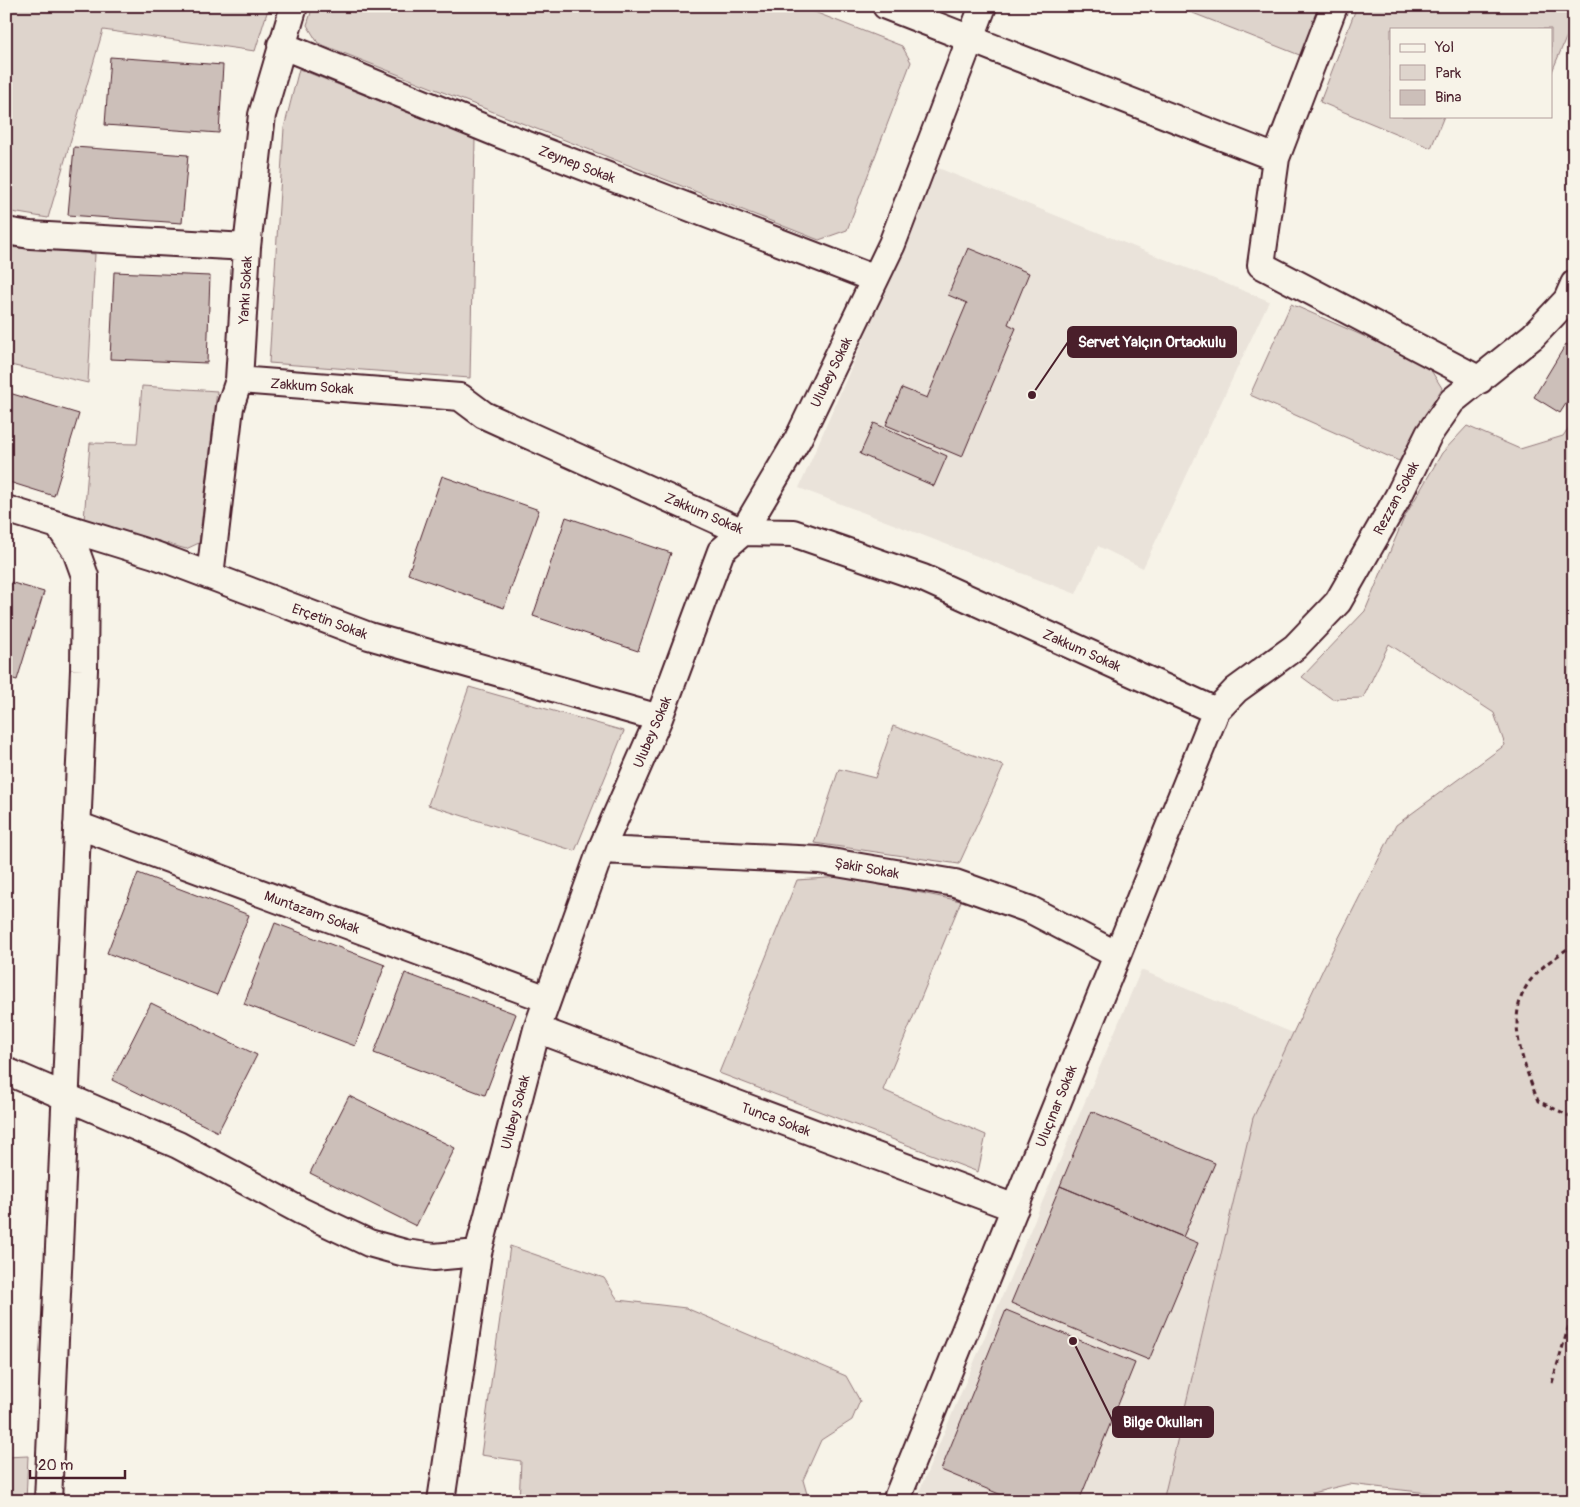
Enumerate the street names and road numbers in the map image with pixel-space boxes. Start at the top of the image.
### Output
street label: Zeynep Sokak [536,142,618,187]
street label: Yankı Sokak [235,255,256,325]
street label: Ulubey Sokak [807,334,856,410]
street label: Zakkum Sokak [270,375,354,398]
street label: Rezzan Sokak [1370,459,1423,538]
street label: Zakkum Sokak [662,489,746,538]
street label: Erçetin Sokak [290,600,370,643]
street label: Zakkum Sokak [1040,626,1124,675]
street label: Ulubey Sokak [630,694,675,771]
street label: Şakir Sokak [833,854,901,883]
street label: Muntazam Sokak [262,887,362,938]
street label: Uluçınar Sokak [1032,1063,1081,1150]
street label: Ulubey Sokak [497,1073,534,1151]
street label: Tunca Sokak [739,1099,813,1140]

